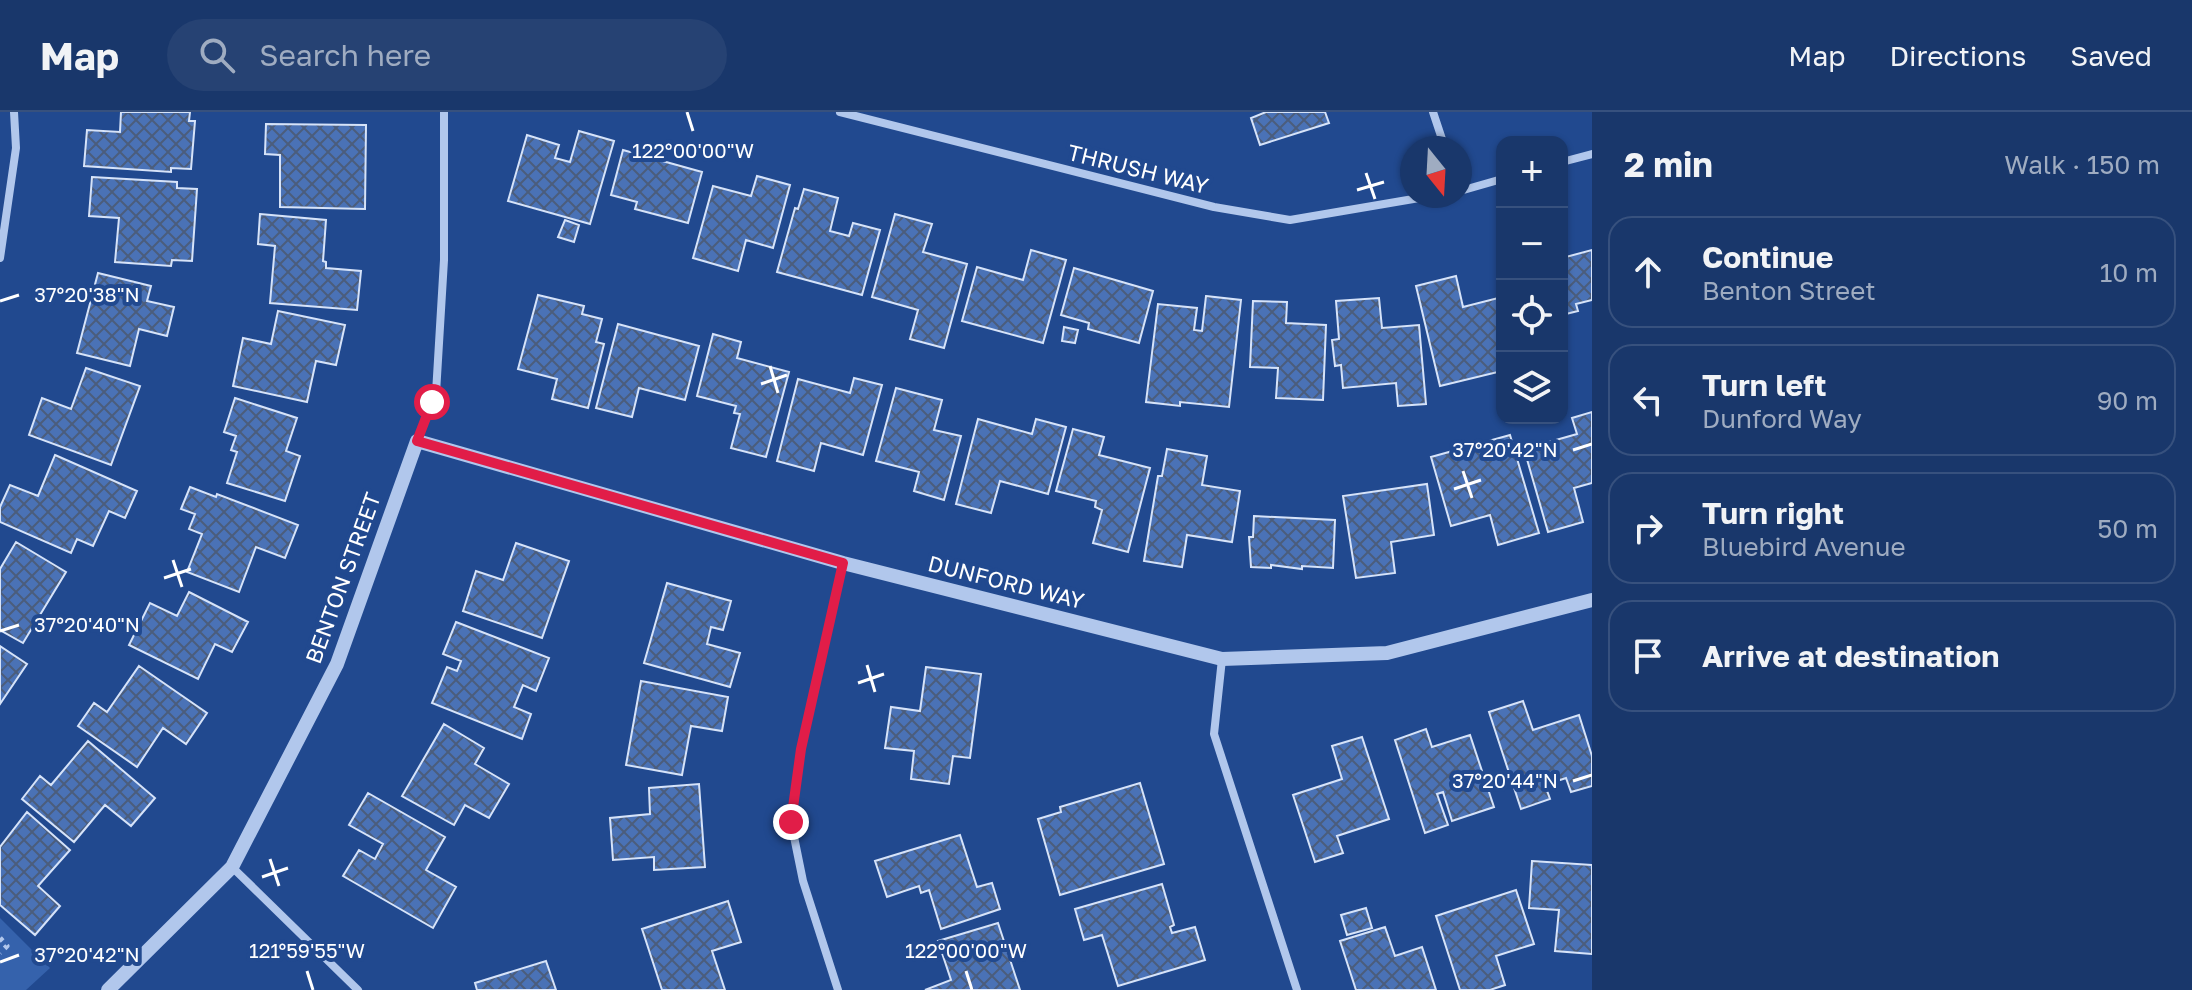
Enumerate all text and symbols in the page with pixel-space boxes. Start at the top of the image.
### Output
search box [167,19,727,91]
text: Map [40,33,119,78]
icon: search [195,33,239,77]
text: Search here [259,37,431,73]
text: Map [1788,39,1845,72]
text: Directions [1889,39,2026,72]
text: Saved [2070,39,2152,72]
north arrow [1400,136,1472,208]
map controls [1496,136,1568,424]
button: + [1496,136,1568,208]
text: 122°00'00"W [632,138,754,162]
street label: THRUSH WAY [1065,138,1211,199]
text: 2 min [1624,144,1713,184]
text: Walk · 150 m [2004,149,2160,180]
button: − [1496,208,1568,280]
text: Continue [1702,239,1833,275]
icon: ahead [1626,250,1670,294]
text: 10 m [2100,257,2158,288]
text: Benton Street [1702,275,1876,306]
button: locate [1496,280,1568,352]
text: 37°20'38"N [34,282,140,306]
button: layers [1496,352,1568,424]
text: Turn left [1702,367,1827,403]
icon: left [1626,378,1670,422]
route start [414,384,450,420]
text: 90 m [2097,385,2158,416]
text: Dunford Way [1702,403,1862,434]
text: 37°20'42"N [1452,437,1558,461]
street label: BENTON STREET [299,488,386,667]
text: Turn right [1702,495,1844,531]
icon: right [1626,506,1670,550]
text: 50 m [2097,513,2158,544]
text: Bluebird Avenue [1702,531,1906,562]
street label: DUNFORD WAY [925,549,1087,614]
text: 37°20'40"N [34,612,140,636]
icon: arrive [1626,634,1670,678]
text: Arrive at destination [1702,638,1999,674]
text: 37°20'44"N [1452,768,1558,792]
route end [773,804,809,840]
text: 121°59'55"W [249,938,365,962]
text: 122°00'00"W [905,938,1027,962]
text: 37°20'42"N [34,942,140,966]

